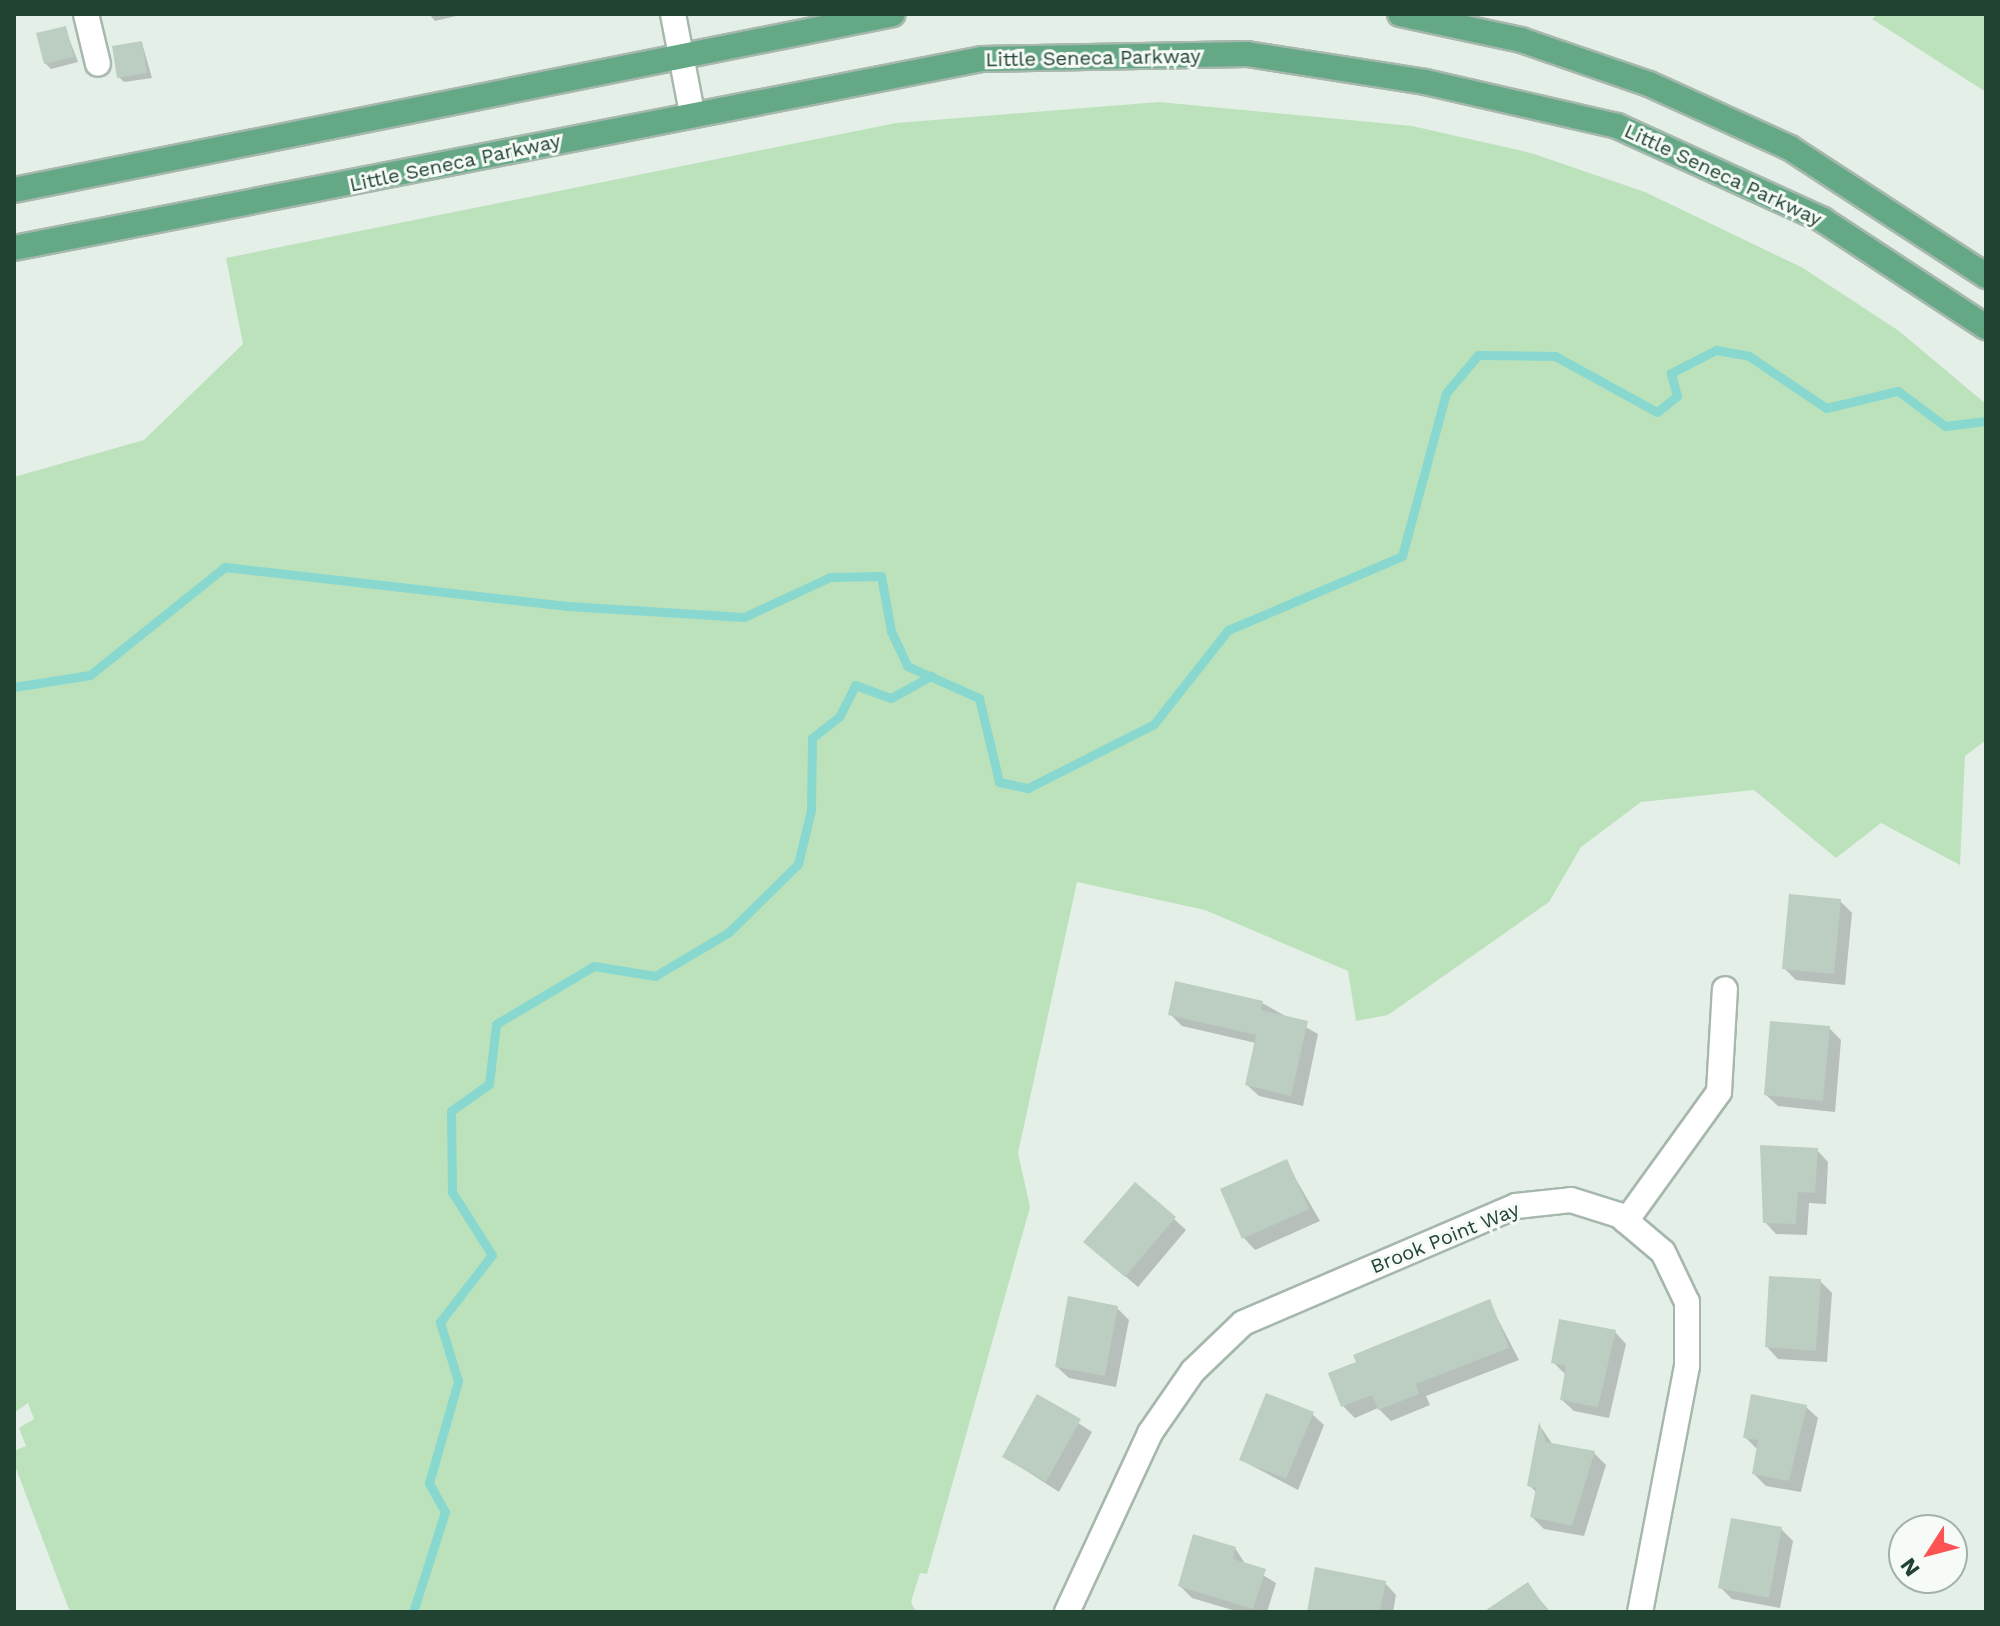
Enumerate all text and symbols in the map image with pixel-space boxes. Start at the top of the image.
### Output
street label: Little Seneca Parkway [985,44,1201,72]
street label: Little Seneca Parkway [1620,119,1826,231]
street label: Little Seneca Parkway [347,129,563,197]
street label: Brook Point Way [1367,1197,1523,1279]
north arrow [1888,1514,1968,1594]
text: N [1895,1553,1925,1581]

